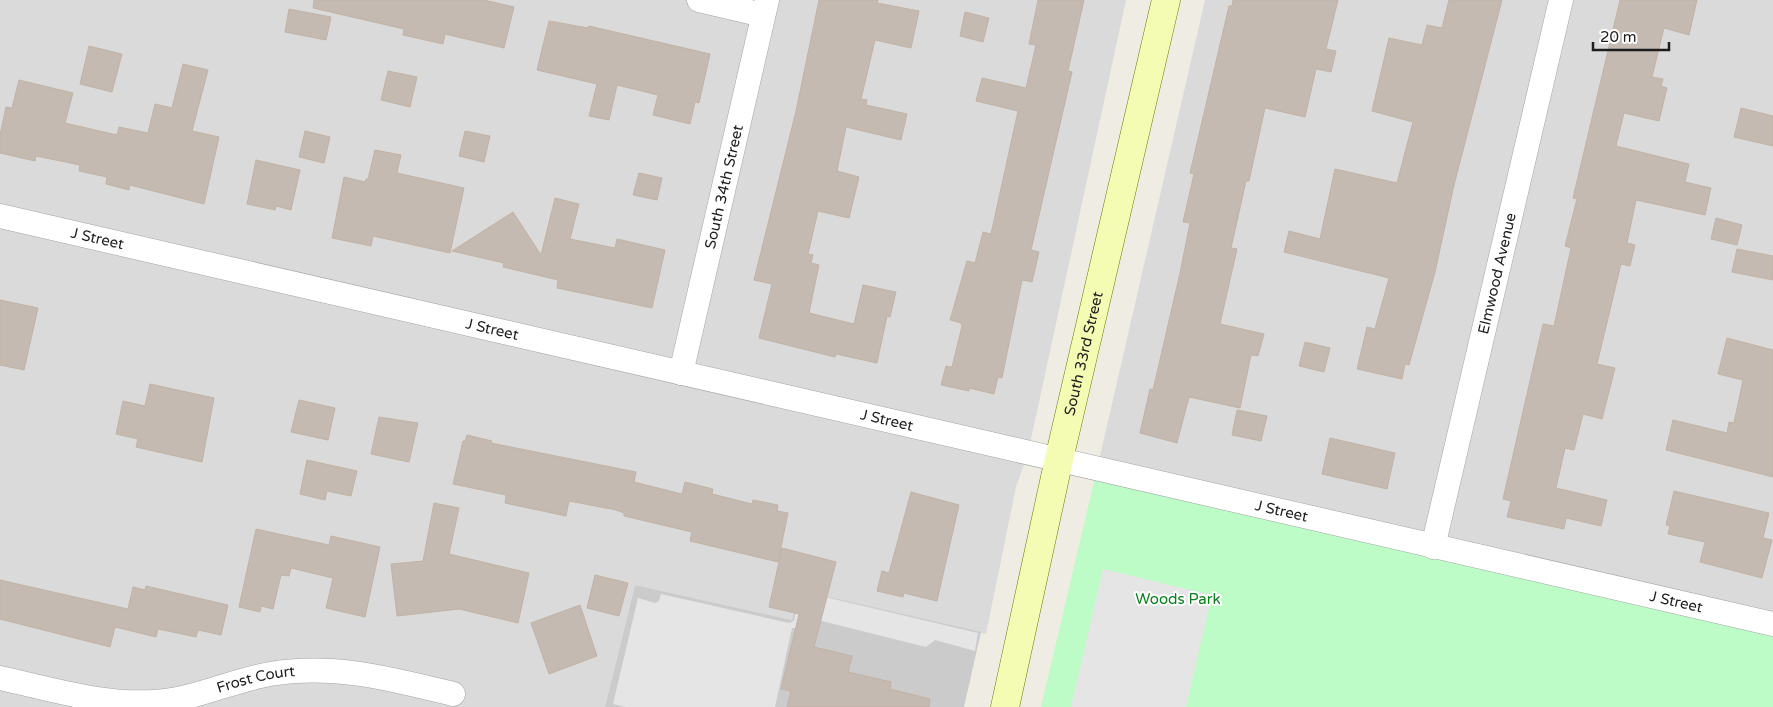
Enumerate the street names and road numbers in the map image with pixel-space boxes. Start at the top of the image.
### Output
street label: South 34th Street [701,123,747,251]
street label: Elmwood Avenue [1474,211,1520,336]
street label: J Street [69,224,126,253]
street label: South 33rd Street [1060,290,1107,418]
street label: J Street [464,314,521,344]
street label: J Street [859,405,915,435]
street label: J Street [1253,496,1310,526]
street label: J Street [1648,587,1705,617]
street label: Frost Court [214,662,296,697]

